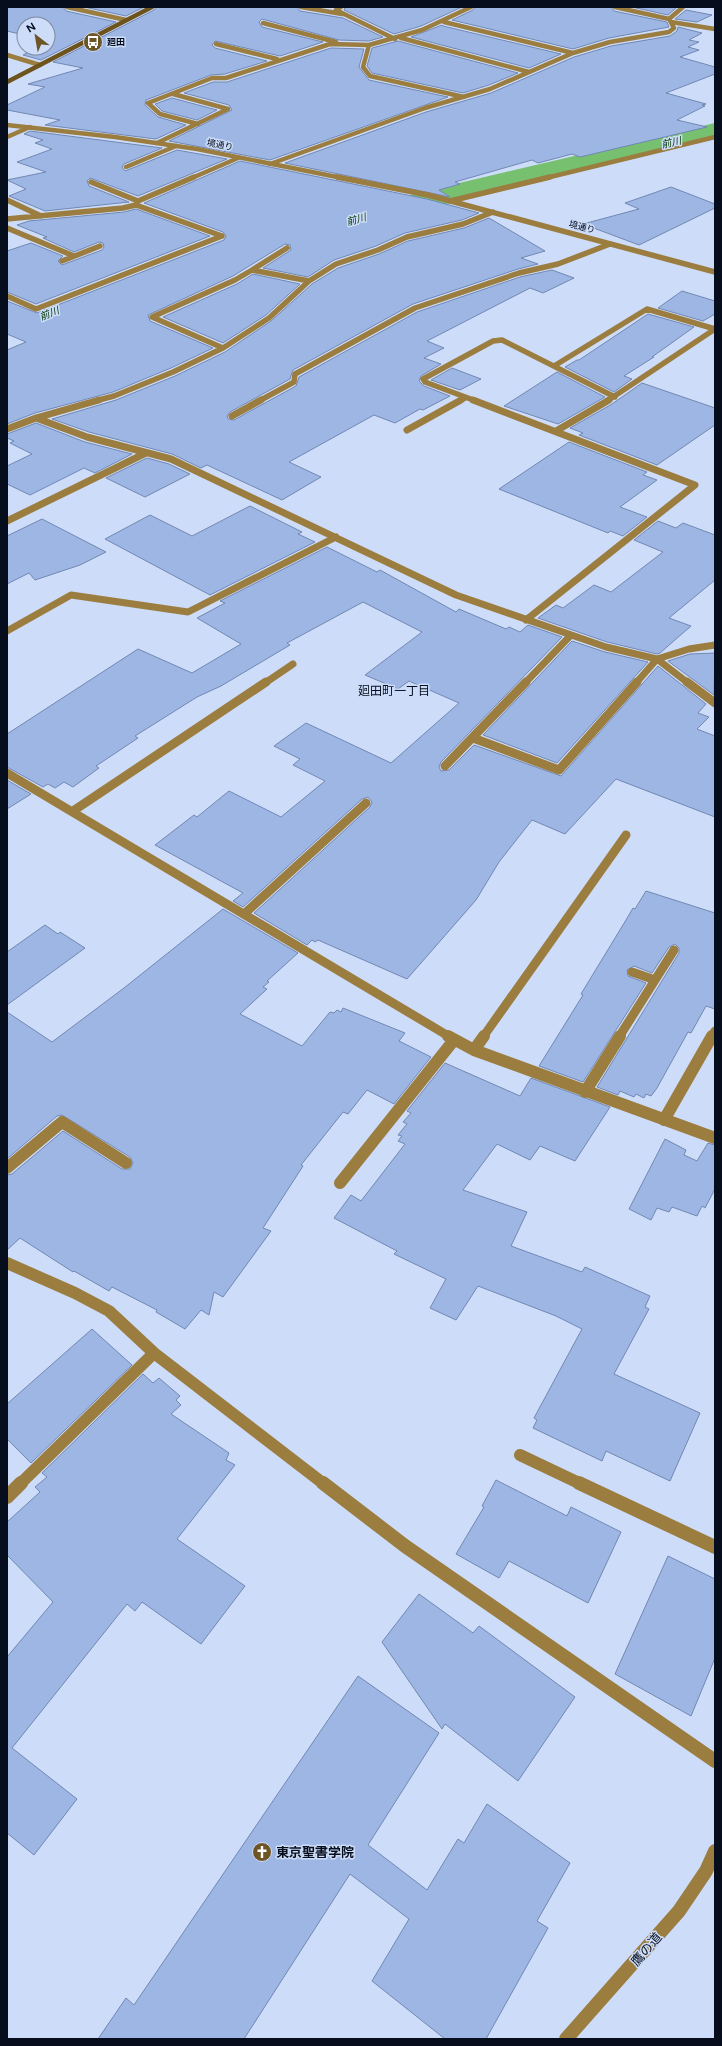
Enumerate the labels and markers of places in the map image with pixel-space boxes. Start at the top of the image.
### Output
bus stop icon: 廻田 [82,31,104,53]
place label: 廻田 [107,36,125,47]
church icon: 東京聖書学院 [251,1841,273,1863]
place label: 東京聖書学院 [276,1845,354,1860]

